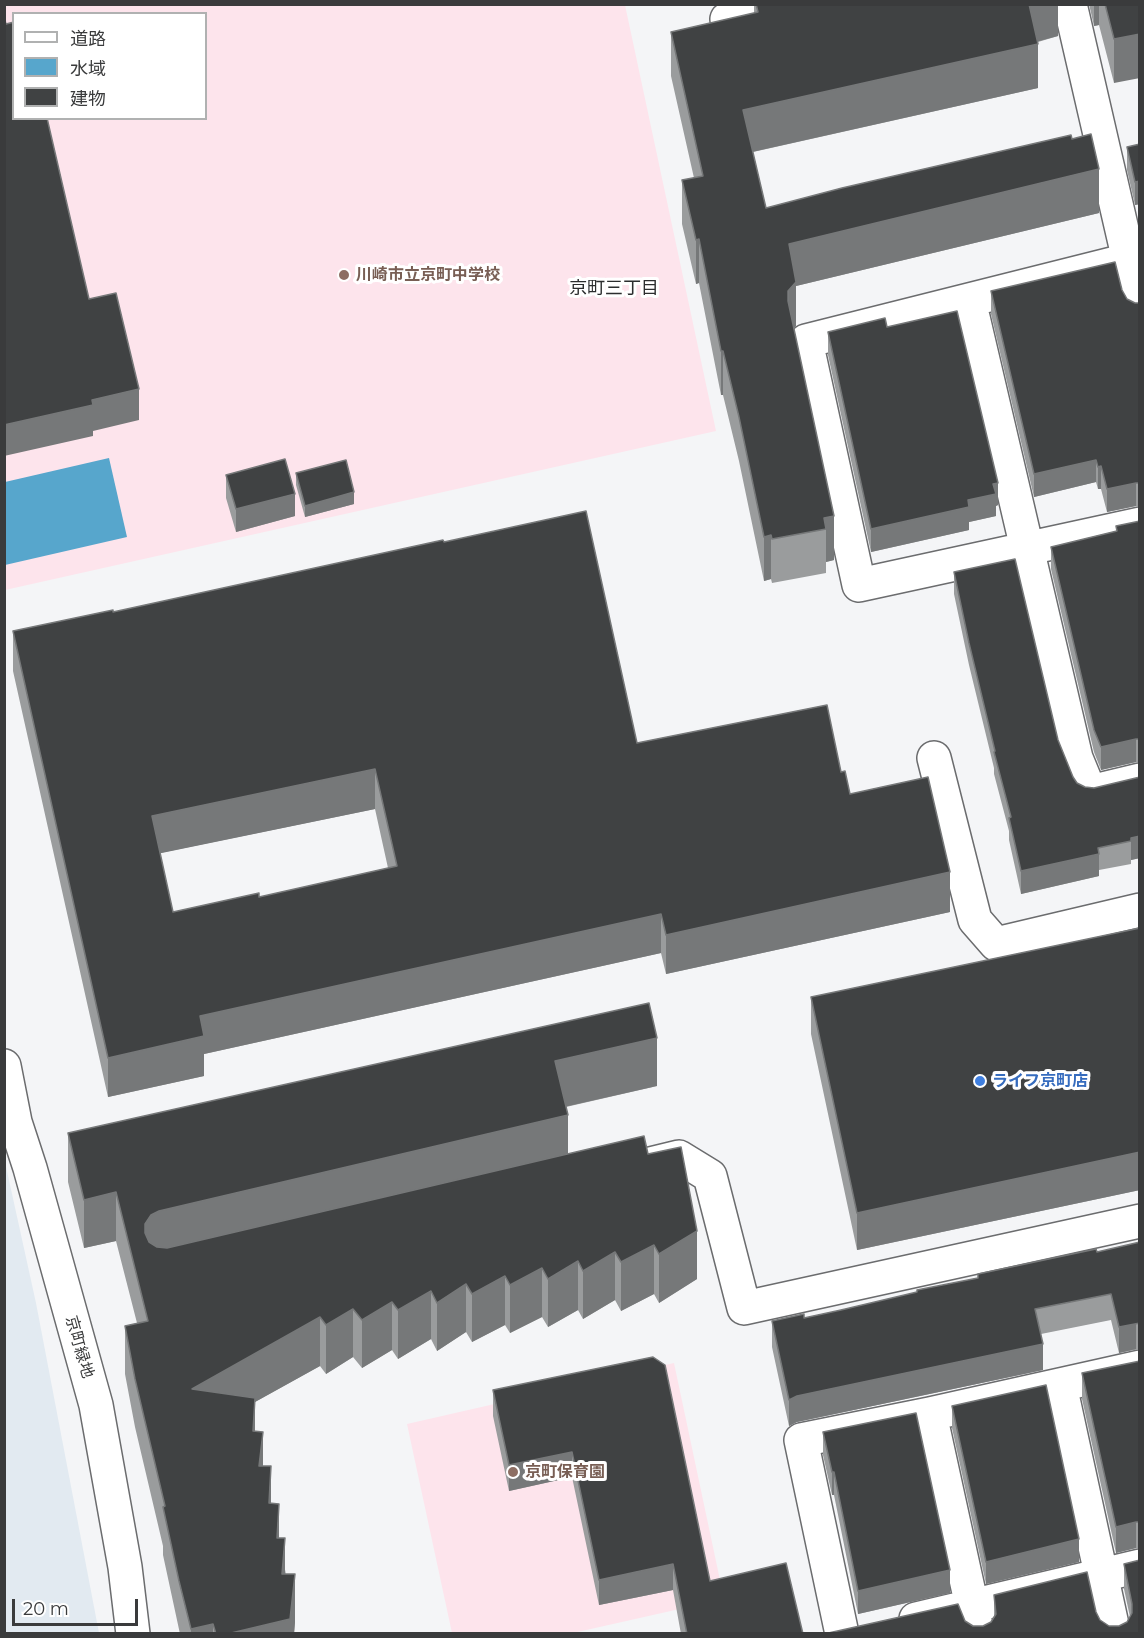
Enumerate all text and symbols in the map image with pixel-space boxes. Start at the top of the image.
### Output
legend [12,12,207,120]
text: 道路 [70,28,106,50]
text: 水域 [70,58,106,80]
text: 建物 [70,88,106,110]
place label: 川崎市立京町中学校 [356,265,500,285]
marker: 川崎市立京町中学校 [337,268,351,282]
district label: 京町三丁目 [569,278,659,300]
place label: ライフ京町店 [992,1071,1088,1091]
marker: ライフ京町店 [973,1074,987,1088]
street label: 京町緑地 [61,1314,97,1380]
place label: 京町保育園 [525,1462,605,1482]
marker: 京町保育園 [506,1465,520,1479]
scale bar [15,1587,141,1625]
text: 20 m [23,1598,69,1620]

